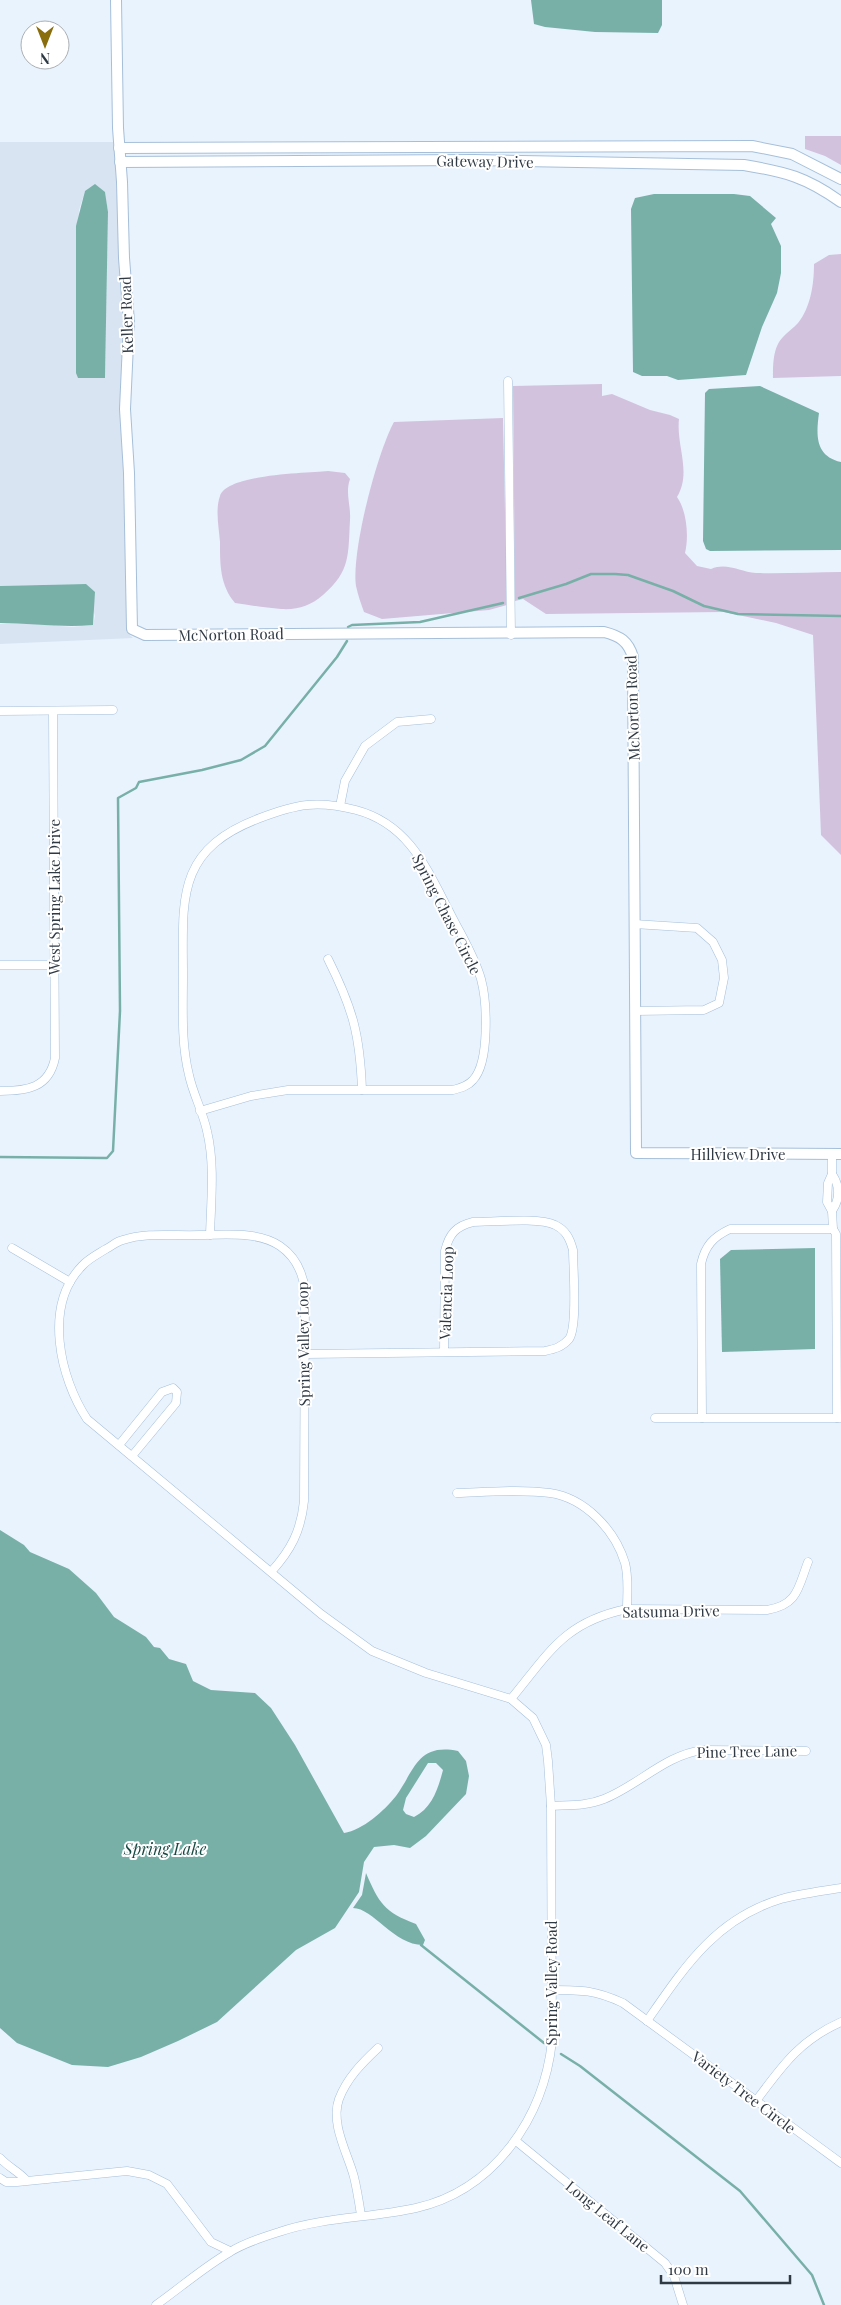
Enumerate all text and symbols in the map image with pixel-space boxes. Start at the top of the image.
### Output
north arrow [20,20,70,70]
text: N [40,49,50,68]
street label: Gateway Drive [436,150,534,172]
street label: Keller Road [115,276,137,354]
street label: McNorton Road [178,623,284,645]
street label: McNorton Road [620,655,644,761]
street label: West Spring Lake Drive [44,819,64,976]
street label: Spring Chase Circle [408,850,486,978]
street label: Hillview Drive [690,1144,786,1164]
street label: Valencia Loop [434,1246,458,1341]
street label: Spring Valley Loop [292,1281,314,1406]
street label: Satsuma Drive [622,1600,720,1622]
street label: Pine Tree Lane [697,1740,797,1762]
water label: Spring Lake [123,1838,206,1859]
street label: Spring Valley Road [541,1920,561,2045]
street label: Variety Tree Circle [687,2046,800,2138]
street label: Long Leaf Lane [562,2176,654,2256]
scale bar [661,2252,790,2284]
text: 100 m [668,2259,709,2279]

